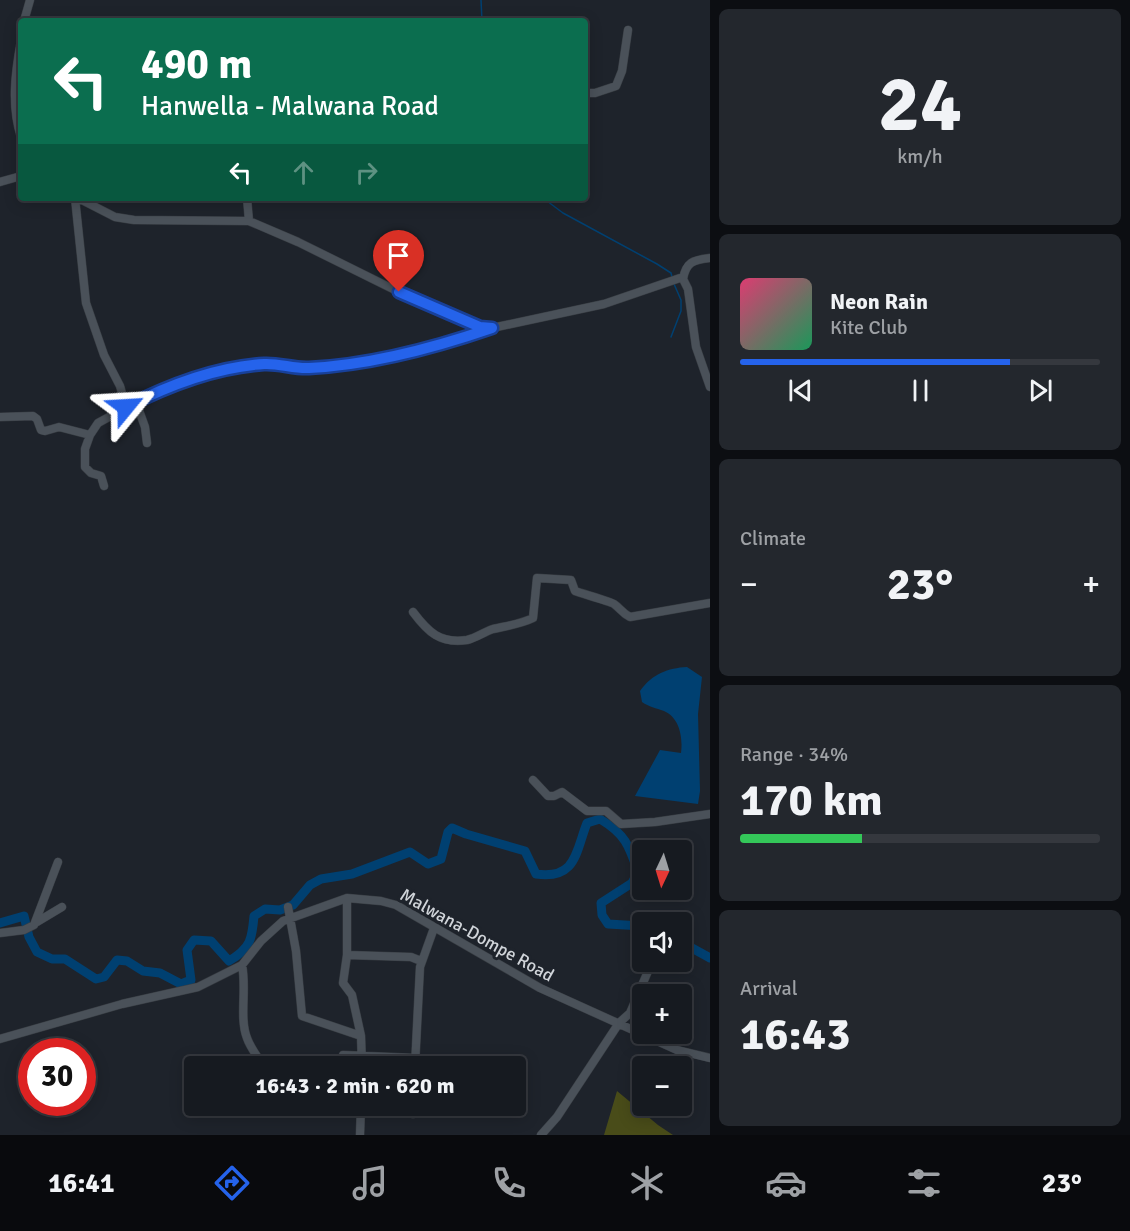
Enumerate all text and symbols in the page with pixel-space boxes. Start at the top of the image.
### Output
text: 490 m [141,39,252,90]
icon: left [42,42,120,120]
text: 24 [878,57,962,153]
text: Hanwella - Malwana Road [141,90,439,123]
text: km/h [897,144,943,169]
icon: left [224,156,257,189]
icon: ahead [287,156,320,189]
icon: right [350,156,383,189]
pin [373,230,424,292]
icon: arrive [382,239,415,272]
text: Neon Rain [830,288,928,315]
text: Kite Club [830,315,908,340]
icon: previous [784,374,817,407]
icon: pause [904,374,937,407]
icon: next [1024,374,1057,407]
position arrow [94,375,158,439]
text: Climate [740,526,806,551]
text: 23° [887,557,953,612]
text: − [740,564,758,605]
text: + [1082,564,1100,605]
text: Range · 34% [740,742,848,767]
text: 170 km [740,773,883,828]
north arrow [632,840,692,900]
map controls [632,840,692,1116]
street label: Malwana-Dompe Road [396,884,558,986]
button: sound [632,912,692,972]
text: Arrival [740,976,798,1001]
button: + [632,984,692,1044]
text: 16:43 [740,1007,850,1062]
speed limit sign: 30 [18,1038,96,1116]
button: − [632,1056,692,1116]
text: 16:43 · 2 min · 620 m [255,1072,455,1099]
icon: directions [211,1162,253,1204]
icon: music [349,1162,391,1204]
icon: phone [488,1162,530,1204]
icon: climate [626,1162,668,1204]
icon: car [765,1162,807,1204]
icon: filters [903,1162,945,1204]
text: 16:41 [48,1167,115,1200]
text: 23° [1042,1167,1082,1200]

